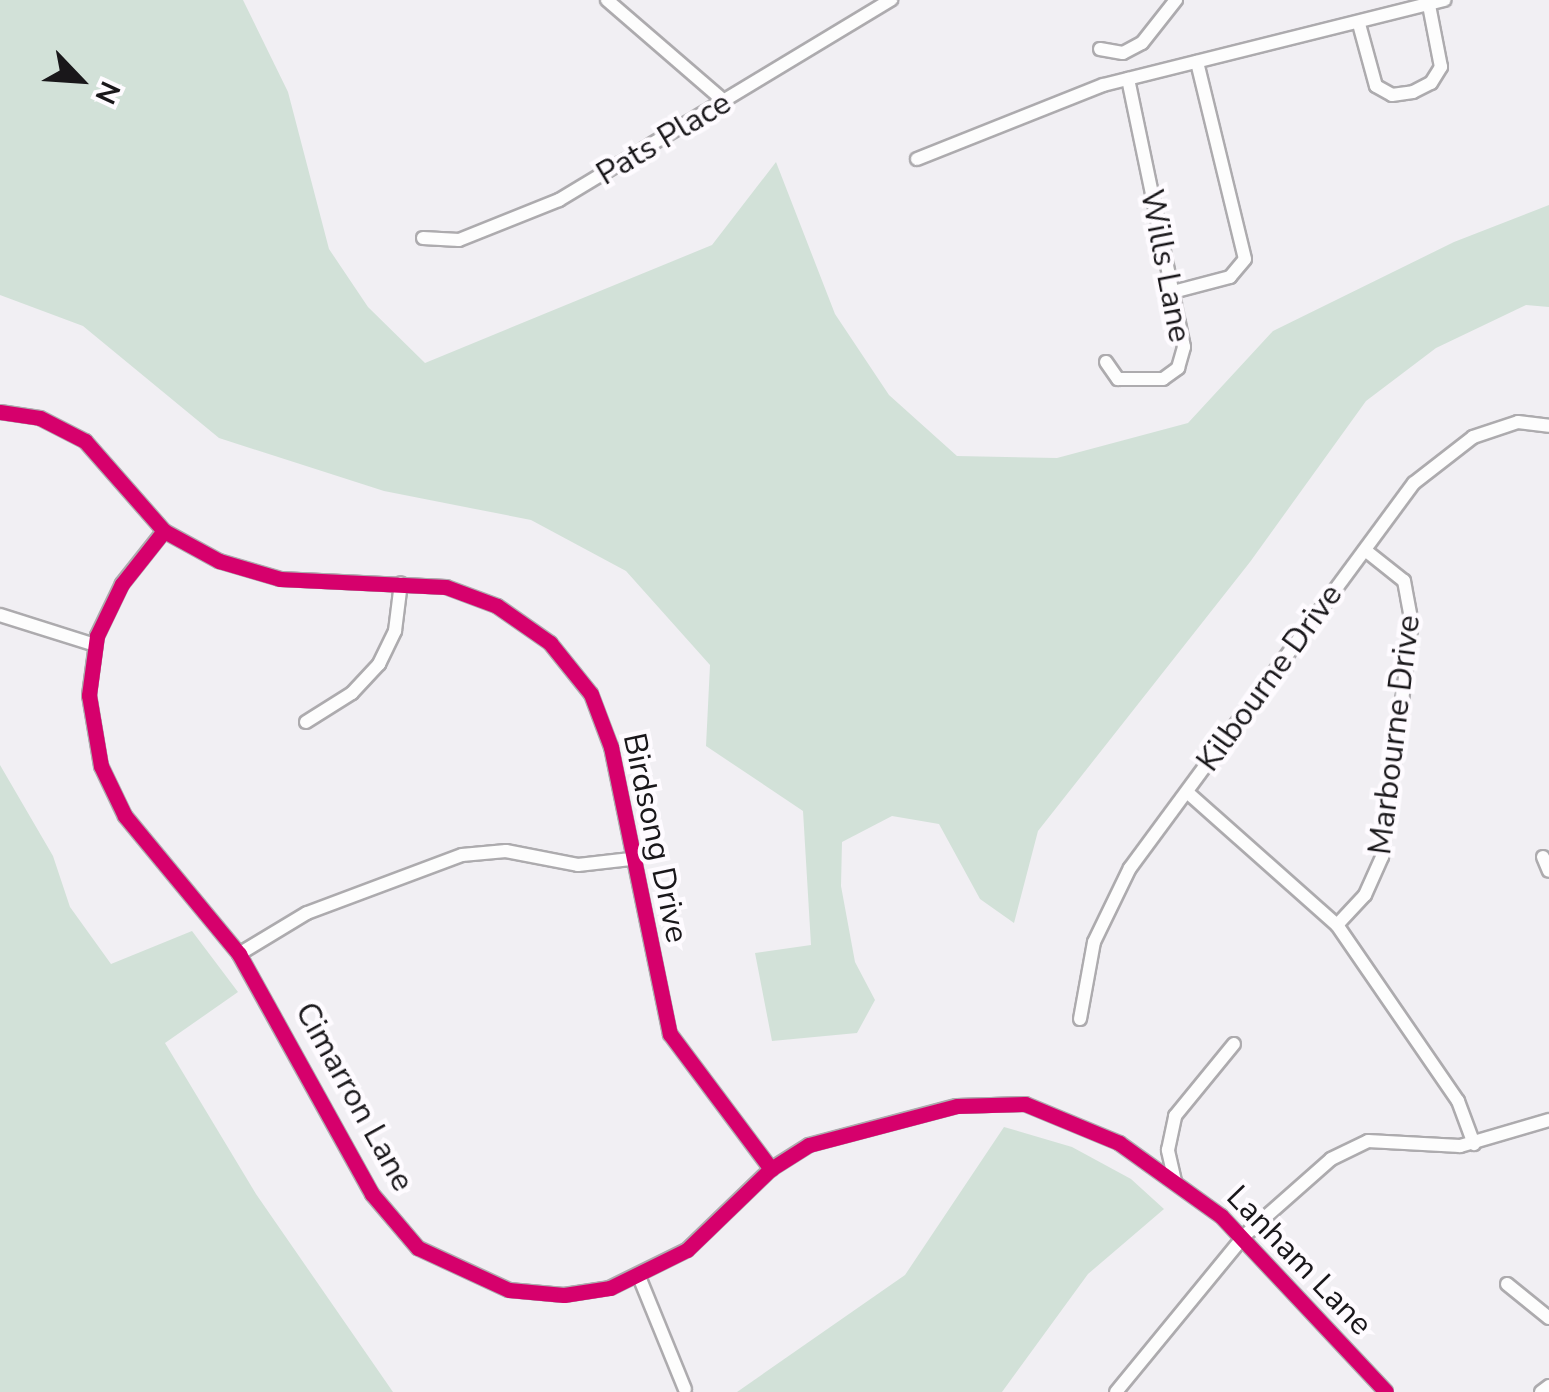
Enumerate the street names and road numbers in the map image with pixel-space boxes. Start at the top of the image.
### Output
street label: Pats Place [590,84,738,194]
street label: Wills Lane [1131,186,1199,346]
street label: Kilbourne Drive [1189,577,1351,779]
street label: Marbourne Drive [1361,613,1429,857]
street label: Birdsong Drive [614,730,696,946]
street label: Cimarron Lane [286,996,422,1198]
street label: Lanham Lane [1218,1178,1380,1344]

